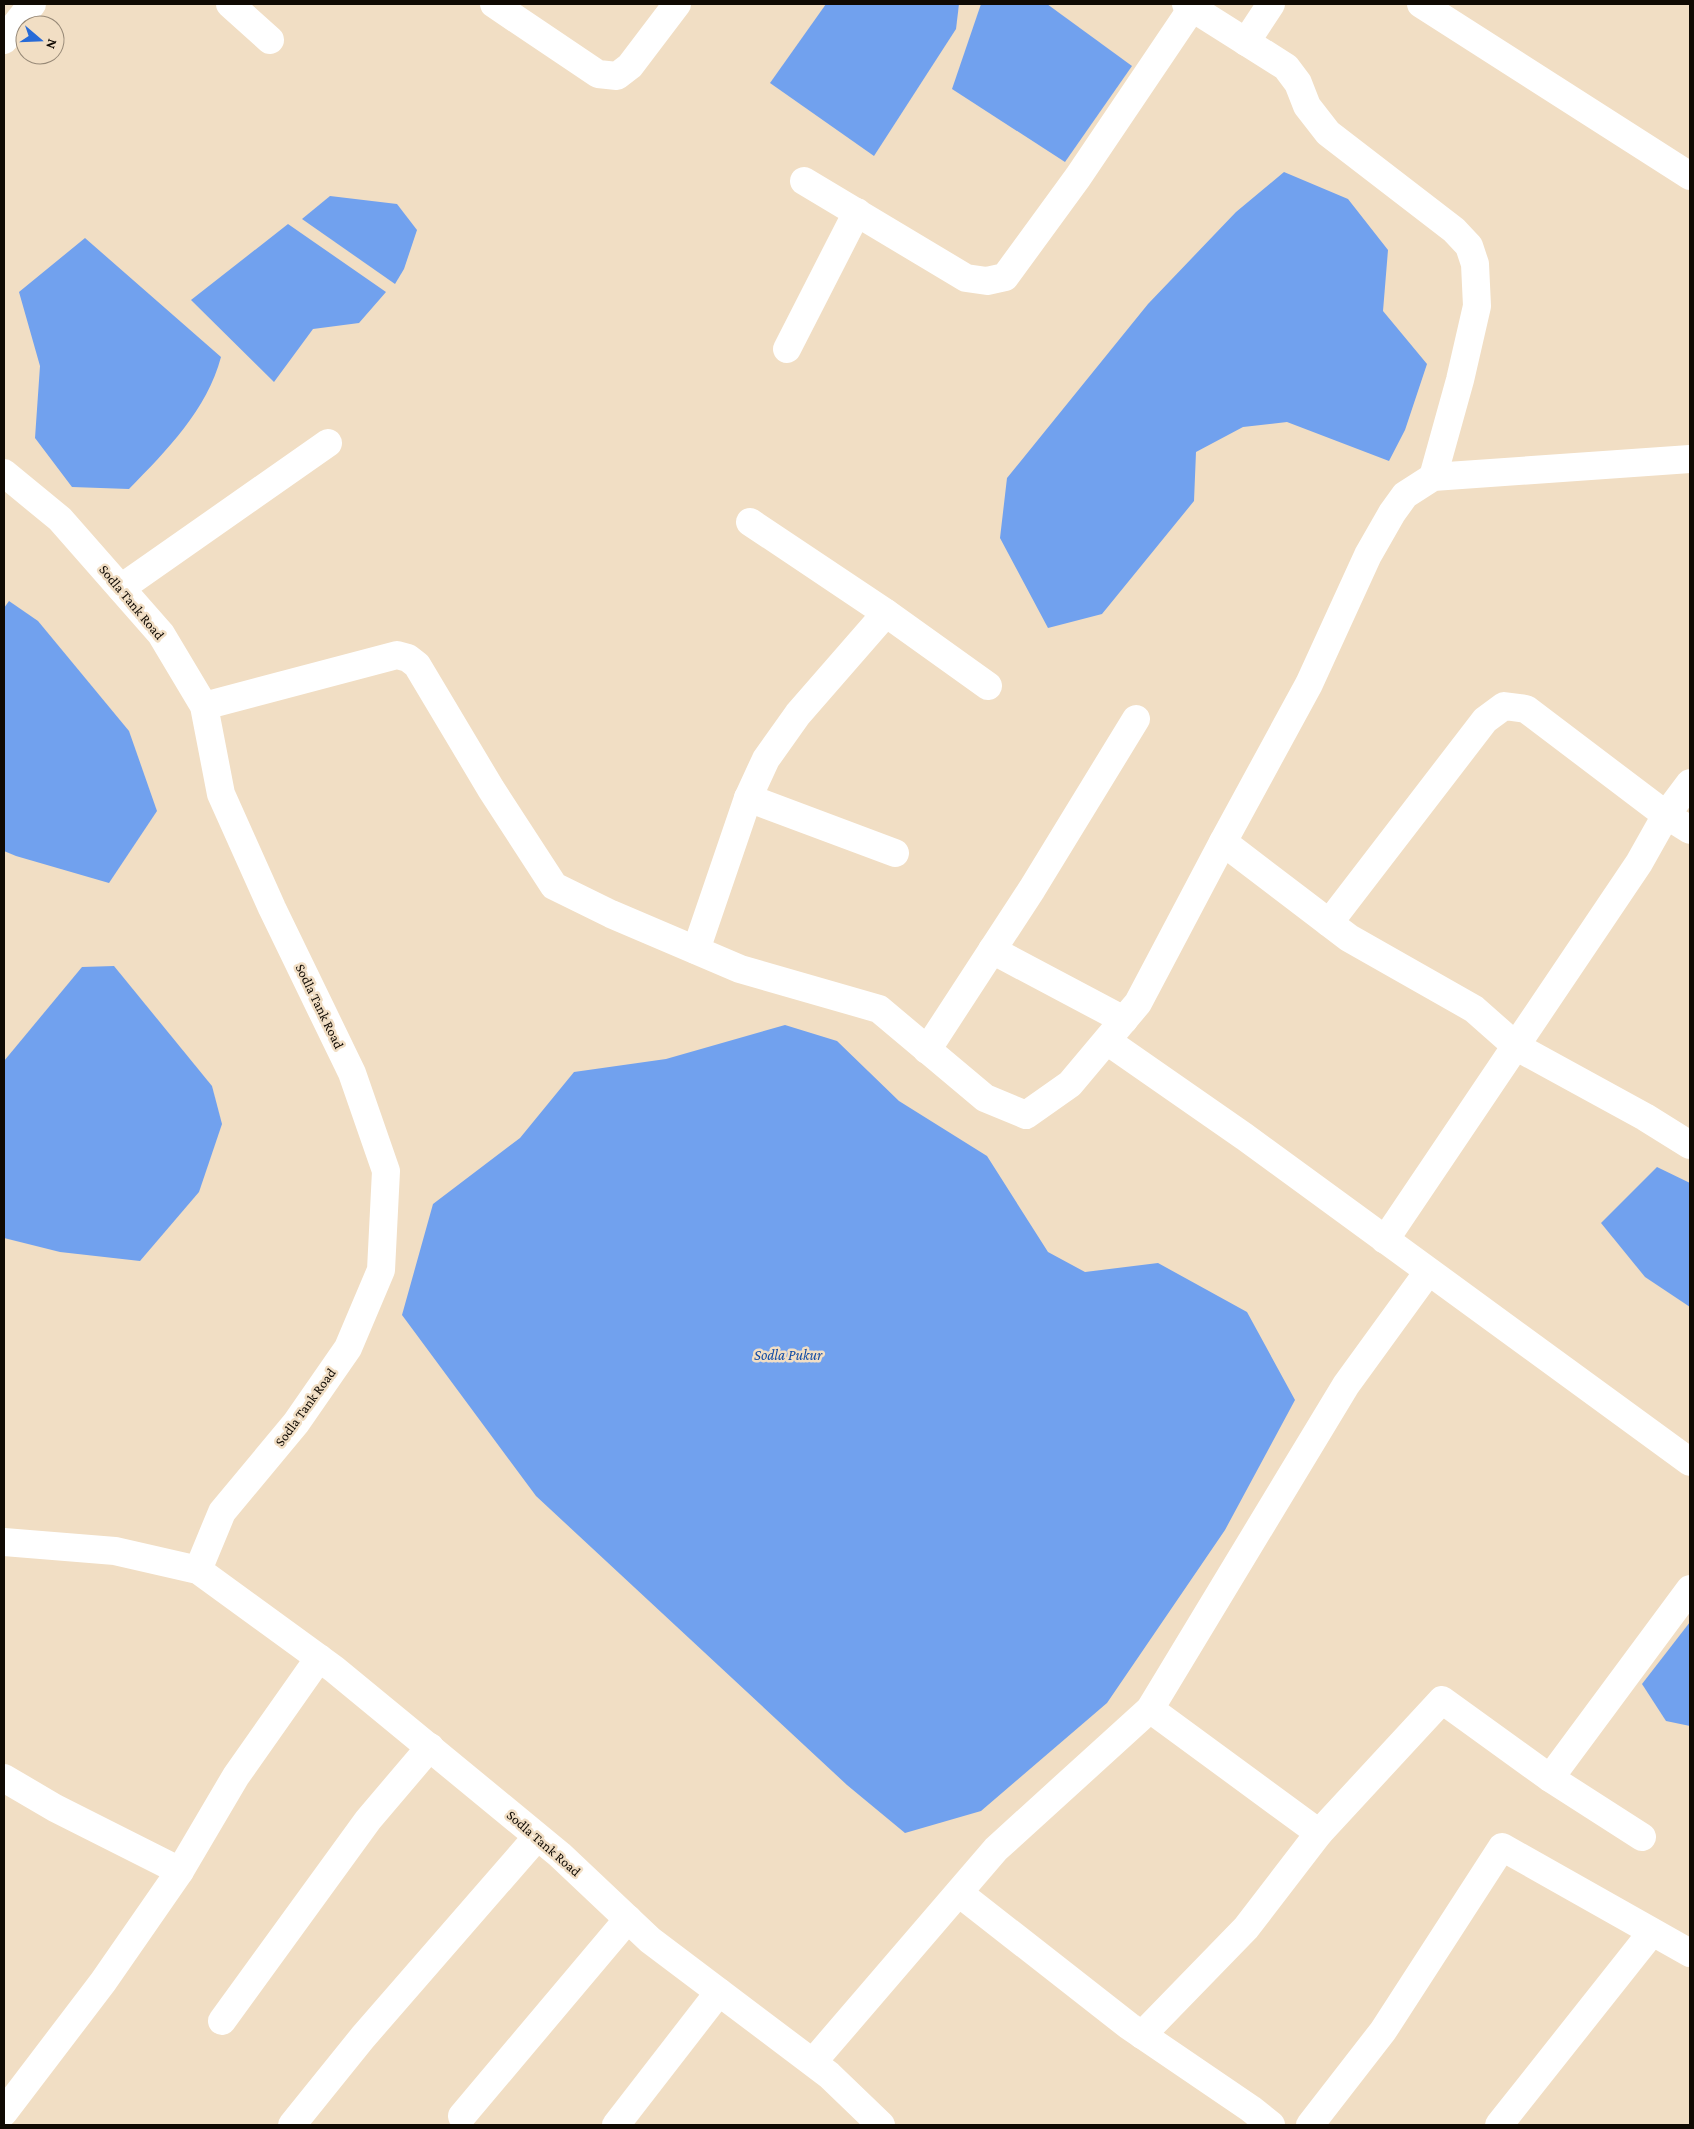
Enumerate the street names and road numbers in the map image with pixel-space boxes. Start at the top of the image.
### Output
street label: Sodla Tank Road [96,561,168,643]
street label: Sodla Tank Road [293,961,348,1052]
street label: Sodla Tank Road [271,1364,339,1449]
street label: Sodla Tank Road [504,1807,585,1880]

